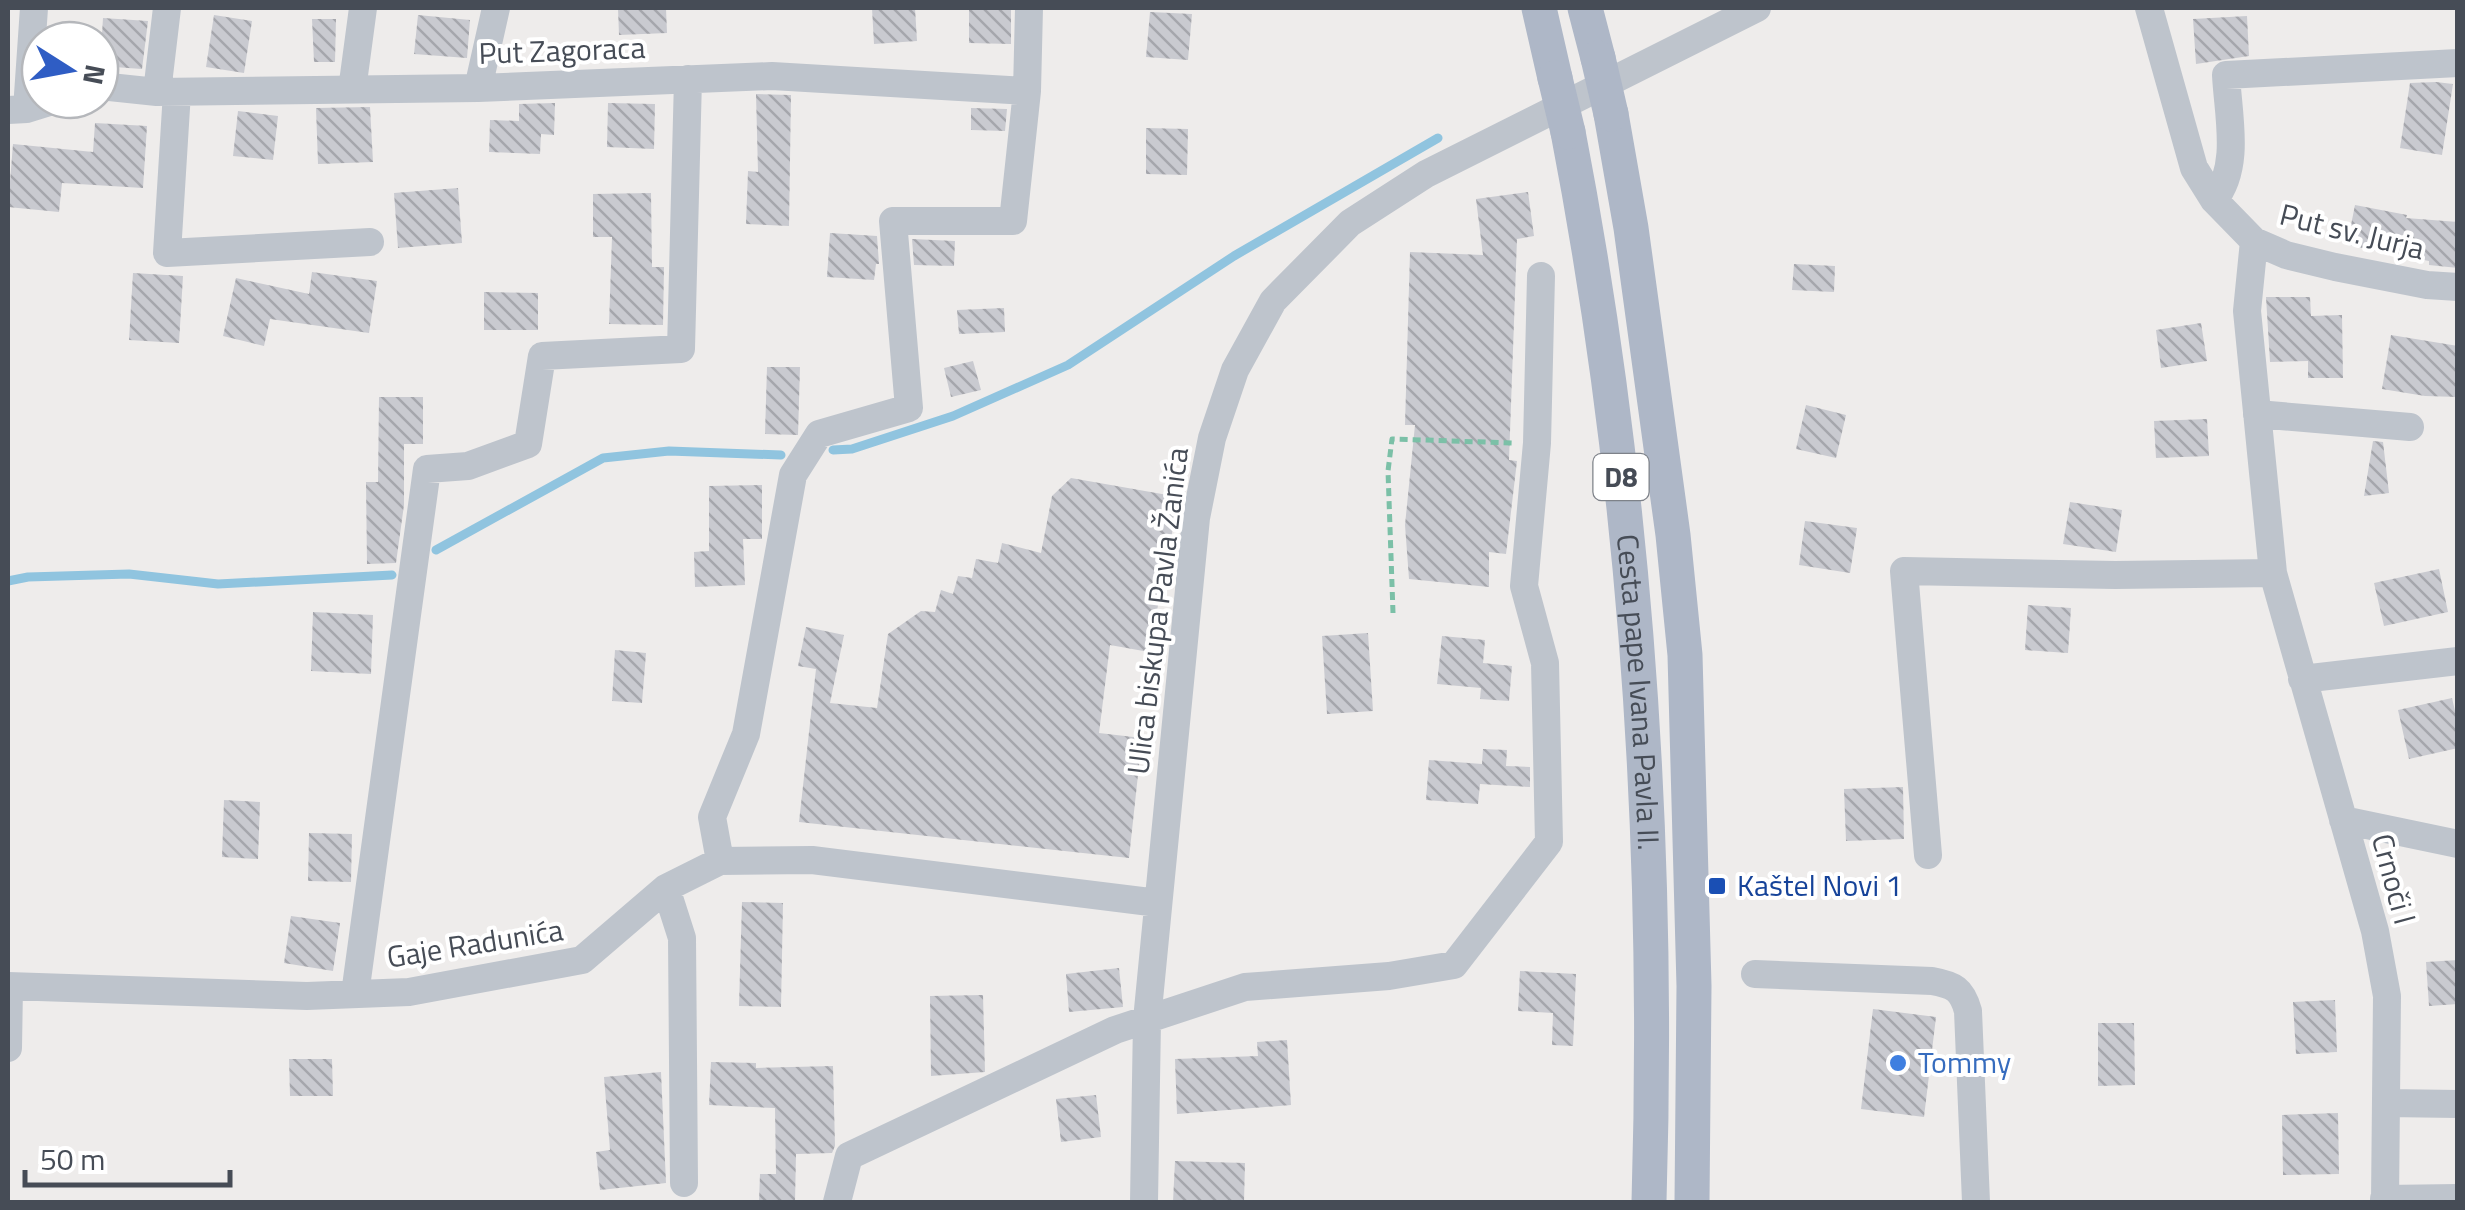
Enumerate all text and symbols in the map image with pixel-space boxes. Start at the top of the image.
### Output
north arrow [20,20,120,120]
street label: Put Zagoraca [478,24,646,76]
text: N [72,61,118,88]
street label: Put sv. Jurja [2275,191,2429,271]
street label: Ulica biskupa Pavla Žanića [1114,445,1200,777]
road number: D8 [1594,454,1648,500]
street label: Cesta pape Ivana Pavla II. [1605,532,1672,851]
street label: Crnoči l [2360,828,2428,929]
place label: Kaštel Novi 1 [1737,862,1902,908]
marker: Kaštel Novi 1 [1706,875,1728,897]
street label: Gaje Radunića [383,906,566,980]
place label: Tommy [1918,1039,2011,1085]
marker: Tommy [1887,1052,1909,1074]
scale bar [25,1125,230,1187]
text: 50 m [40,1136,105,1182]

